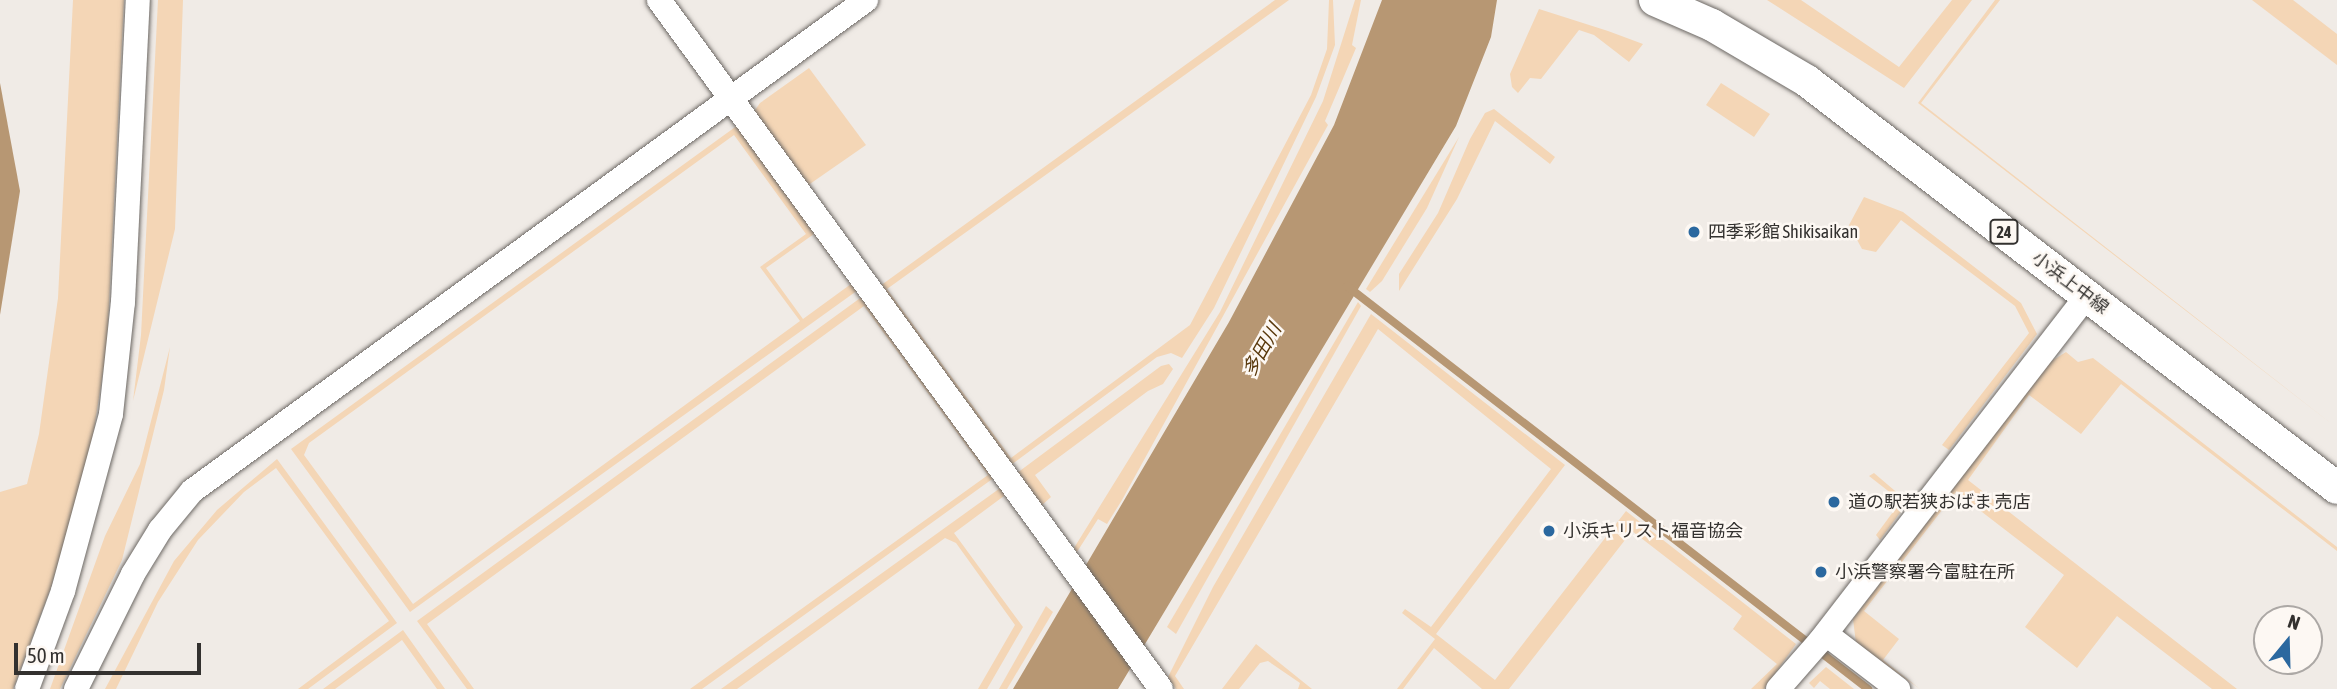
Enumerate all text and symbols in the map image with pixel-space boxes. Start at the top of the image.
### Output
road number: 24 [1988,220,2020,244]
place label: 四季彩館 Shikisaikan [1708,221,1858,243]
marker: 四季彩館 Shikisaikan [1686,224,1702,240]
street label: 小浜上中線 [2028,247,2112,319]
water label: 多田川 [1238,320,1286,380]
place label: 道の駅若狭おばま 売店 [1848,491,2030,513]
marker: 道の駅若狭おばま 売店 [1826,494,1842,510]
place label: 小浜キリスト福音協会 [1563,520,1743,542]
marker: 小浜キリスト福音協会 [1541,523,1557,539]
place label: 小浜警察署今富駐在所 [1835,561,2015,583]
marker: 小浜警察署今富駐在所 [1813,564,1829,580]
north arrow [2253,605,2323,675]
text: N [2285,610,2303,634]
scale bar [18,630,205,674]
text: 50 m [27,643,65,667]

